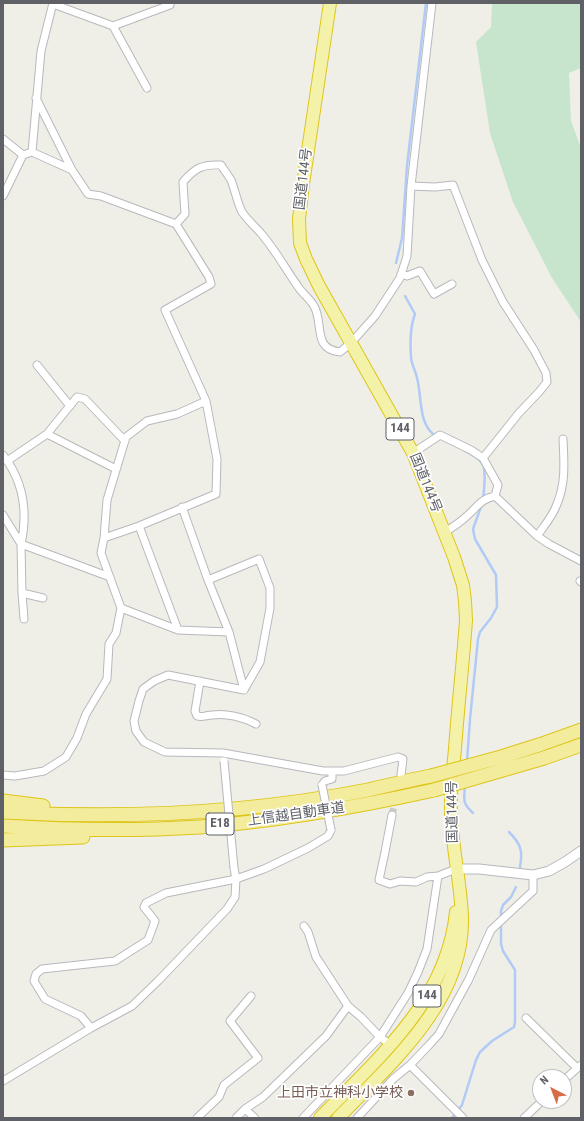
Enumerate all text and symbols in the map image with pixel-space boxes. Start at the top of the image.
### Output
street label: 国道144号 [292,147,316,211]
road number: 144 [386,418,414,440]
street label: 国道144号 [405,451,445,515]
street label: 国道144号 [444,780,462,844]
street label: 上信越自動車道 [246,800,346,830]
road number: E18 [206,813,234,835]
road number: 144 [413,985,441,1007]
north arrow [532,1069,572,1109]
text: N [537,1073,551,1088]
place label: 上田市立神科小学校 [277,1085,403,1101]
marker: 上田市立神科小学校 [406,1088,416,1098]

